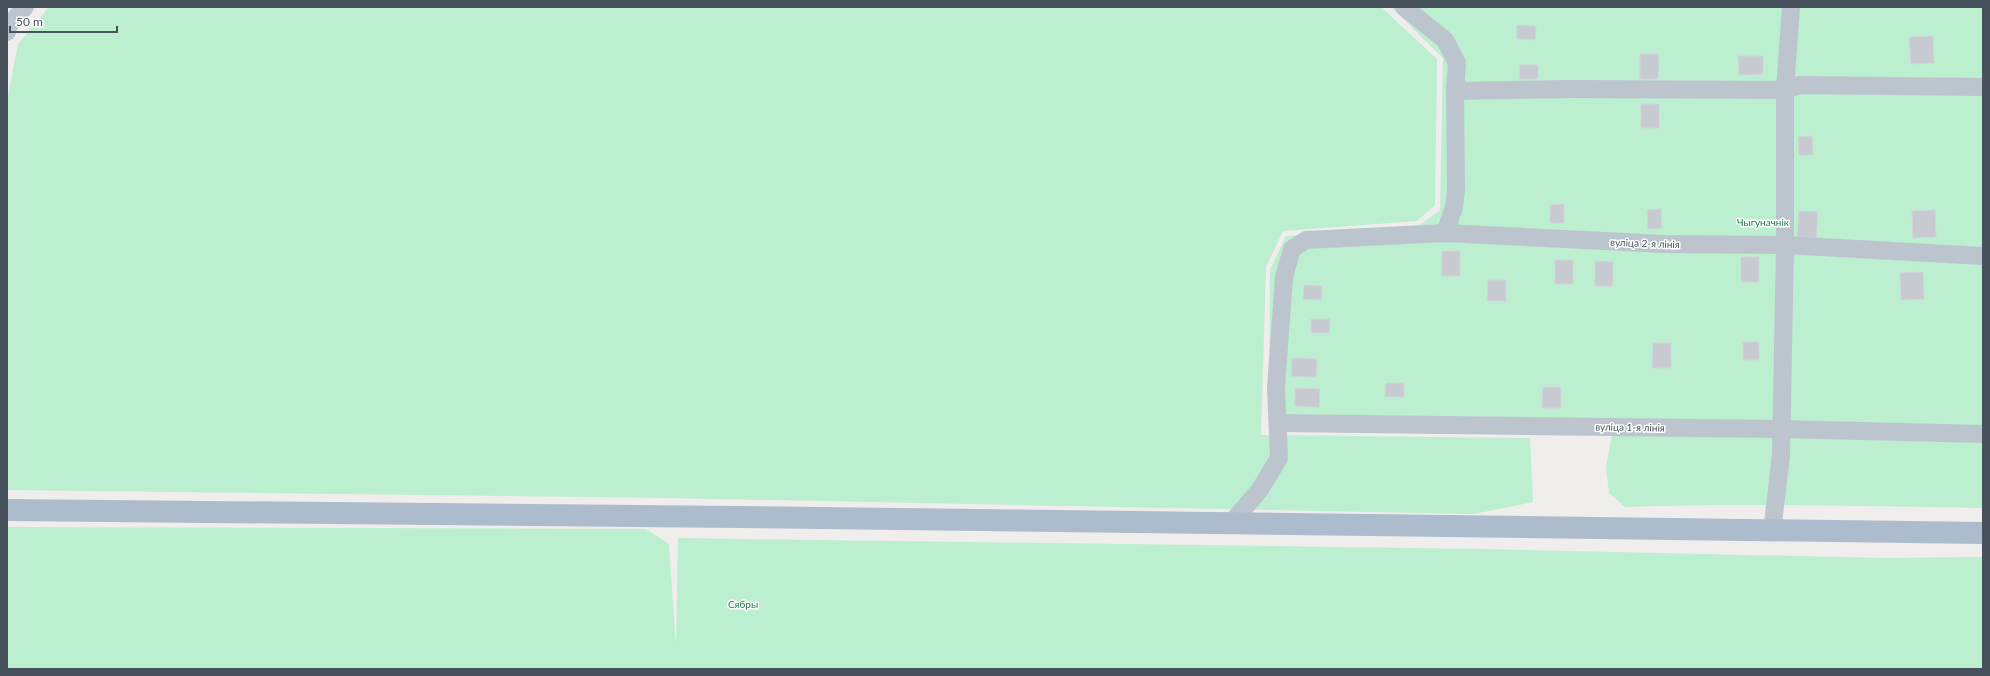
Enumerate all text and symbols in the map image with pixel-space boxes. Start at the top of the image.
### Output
scale bar [10,8,117,34]
text: 50 m [16,14,43,29]
park label: Чыгуначнік [1737,216,1790,228]
street label: вуліца 2-я лінія [1610,236,1680,250]
street label: вуліца 1-я лінія [1595,420,1665,434]
park label: Сябры [728,598,758,610]

